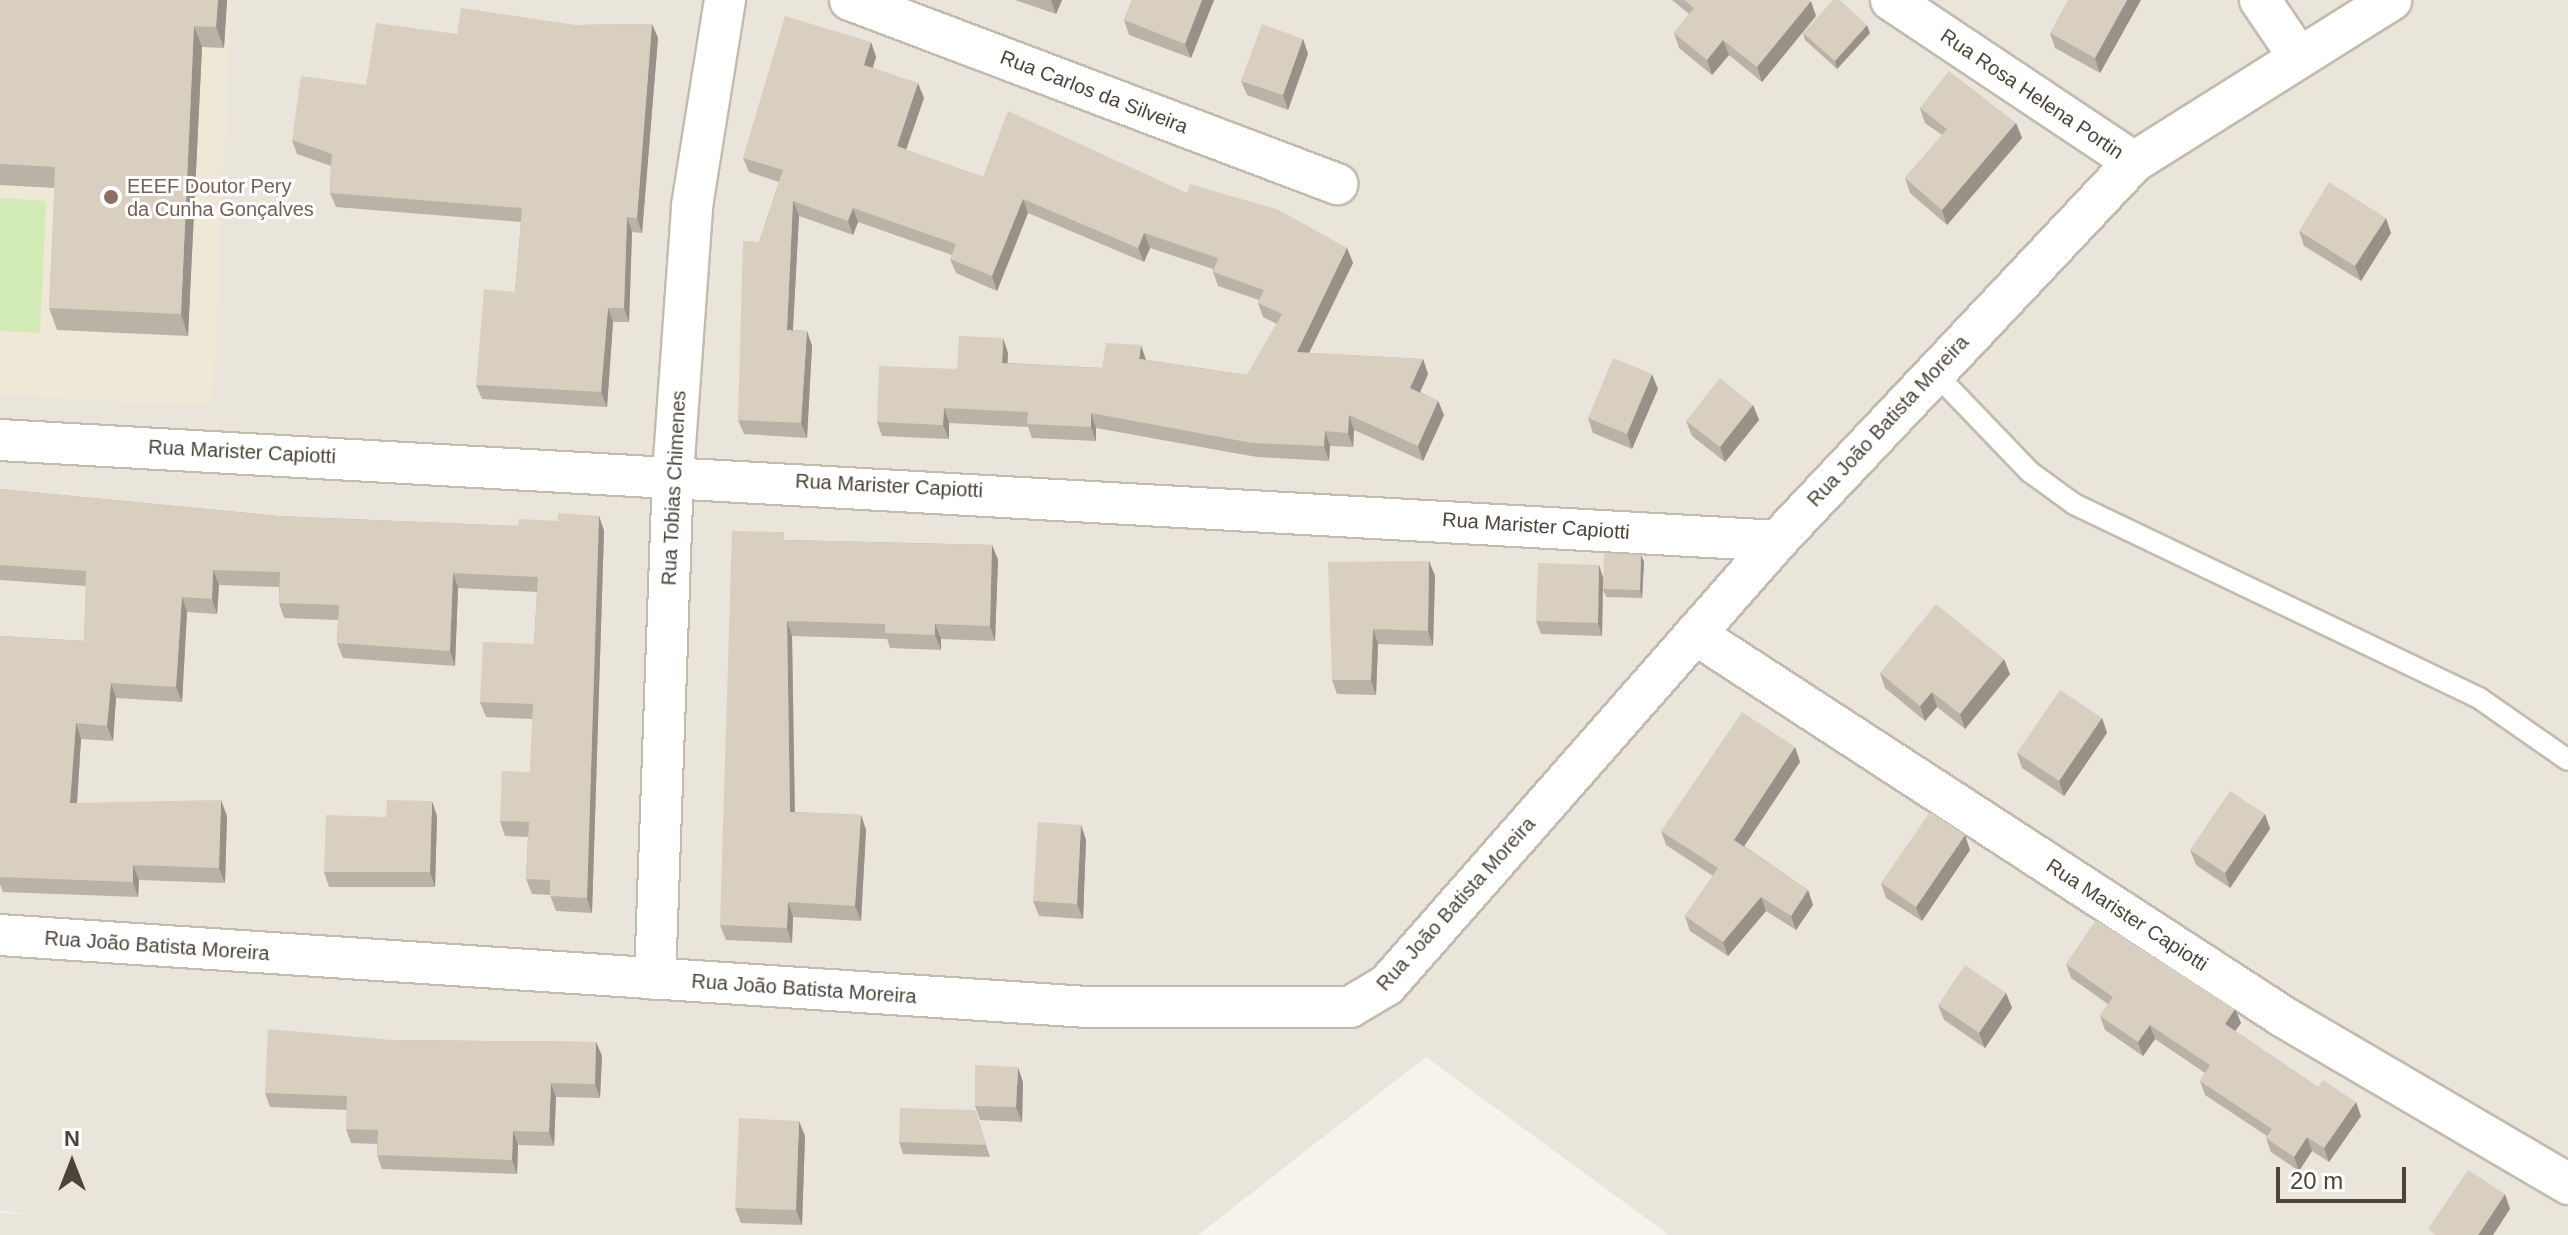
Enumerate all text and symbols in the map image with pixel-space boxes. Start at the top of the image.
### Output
street label: Rua Rosa Helena Portin [1936,24,2128,164]
street label: Rua Carlos da Silveira [997,45,1191,139]
place label: EEEF Doutor Pery da Cunha Gonçalves [127,174,314,221]
marker: EEEF Doutor Pery da Cunha Gonçalves [102,188,120,206]
street label: Rua João Batista Moreira [1802,330,1974,512]
street label: Rua Tobias Chimenes [657,390,691,586]
street label: Rua Marister Capiotti [148,435,336,469]
street label: Rua Marister Capiotti [795,469,983,503]
street label: Rua Marister Capiotti [1441,507,1631,545]
street label: Rua João Batista Moreira [1372,812,1540,996]
street label: Rua Marister Capiotti [2042,854,2212,976]
street label: Rua João Batista Moreira [44,926,270,966]
street label: Rua João Batista Moreira [691,969,917,1009]
north arrow [32,1123,112,1203]
text: N [64,1126,80,1151]
scale bar [2280,1151,2410,1201]
text: 20 m [2290,1167,2343,1194]

